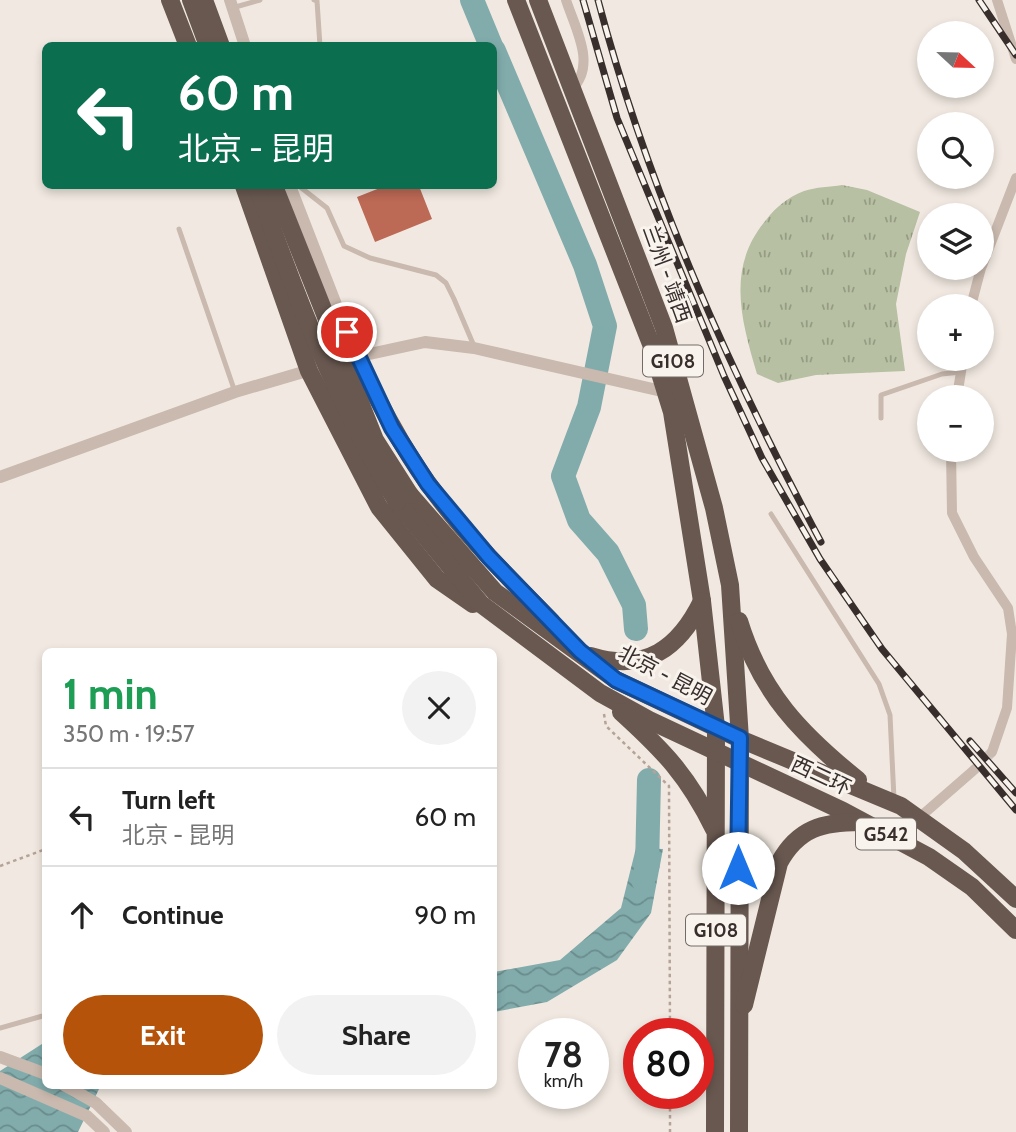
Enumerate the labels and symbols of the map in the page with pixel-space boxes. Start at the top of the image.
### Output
north arrow [917,21,994,98]
street label: 兰州 - 靖西 [638,221,697,326]
pin [317,302,377,362]
road number: G108 [643,346,703,376]
street label: 北京 - 昆明 [614,639,716,710]
street label: 西二环 [787,751,855,800]
road number: G542 [856,818,916,849]
position arrow [701,831,775,905]
road number: G108 [686,914,746,946]
speed limit sign: 80 [623,1018,714,1109]

